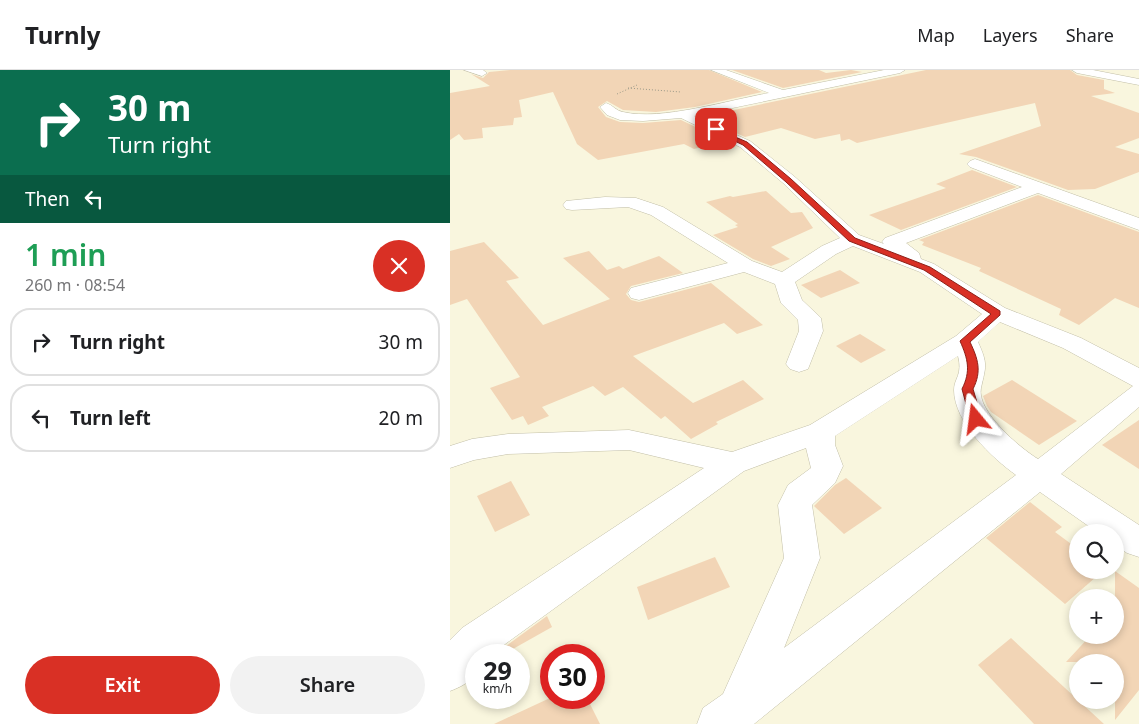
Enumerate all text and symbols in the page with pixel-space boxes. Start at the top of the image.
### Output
text: Turnly [25,18,100,51]
text: Map [917,23,955,47]
text: Layers [983,23,1038,47]
text: Share [1066,23,1114,47]
text: 30 m [108,84,191,131]
icon: right [25,90,90,155]
pin [695,108,737,150]
icon: arrive [702,115,730,143]
text: Turn right [108,129,211,159]
icon: left [80,185,108,213]
text: Then [25,186,70,212]
text: 1 min [25,234,106,275]
button: close [373,240,425,292]
text: 260 m · 08:54 [25,274,125,296]
icon: right [27,328,55,356]
text: Turn right [70,329,165,355]
text: 30 m [379,329,423,355]
position arrow [949,392,1001,444]
icon: left [27,404,55,432]
text: Turn left [70,405,151,431]
text: 20 m [379,405,423,431]
map controls [1069,524,1124,709]
button: search [1069,524,1124,579]
button: + [1069,589,1124,644]
speed limit sign: 30 [540,644,605,709]
text: 29 [483,653,512,687]
button: − [1069,654,1124,709]
button: Exit [25,656,220,714]
button: Share [230,656,425,714]
text: km/h [483,680,512,697]

